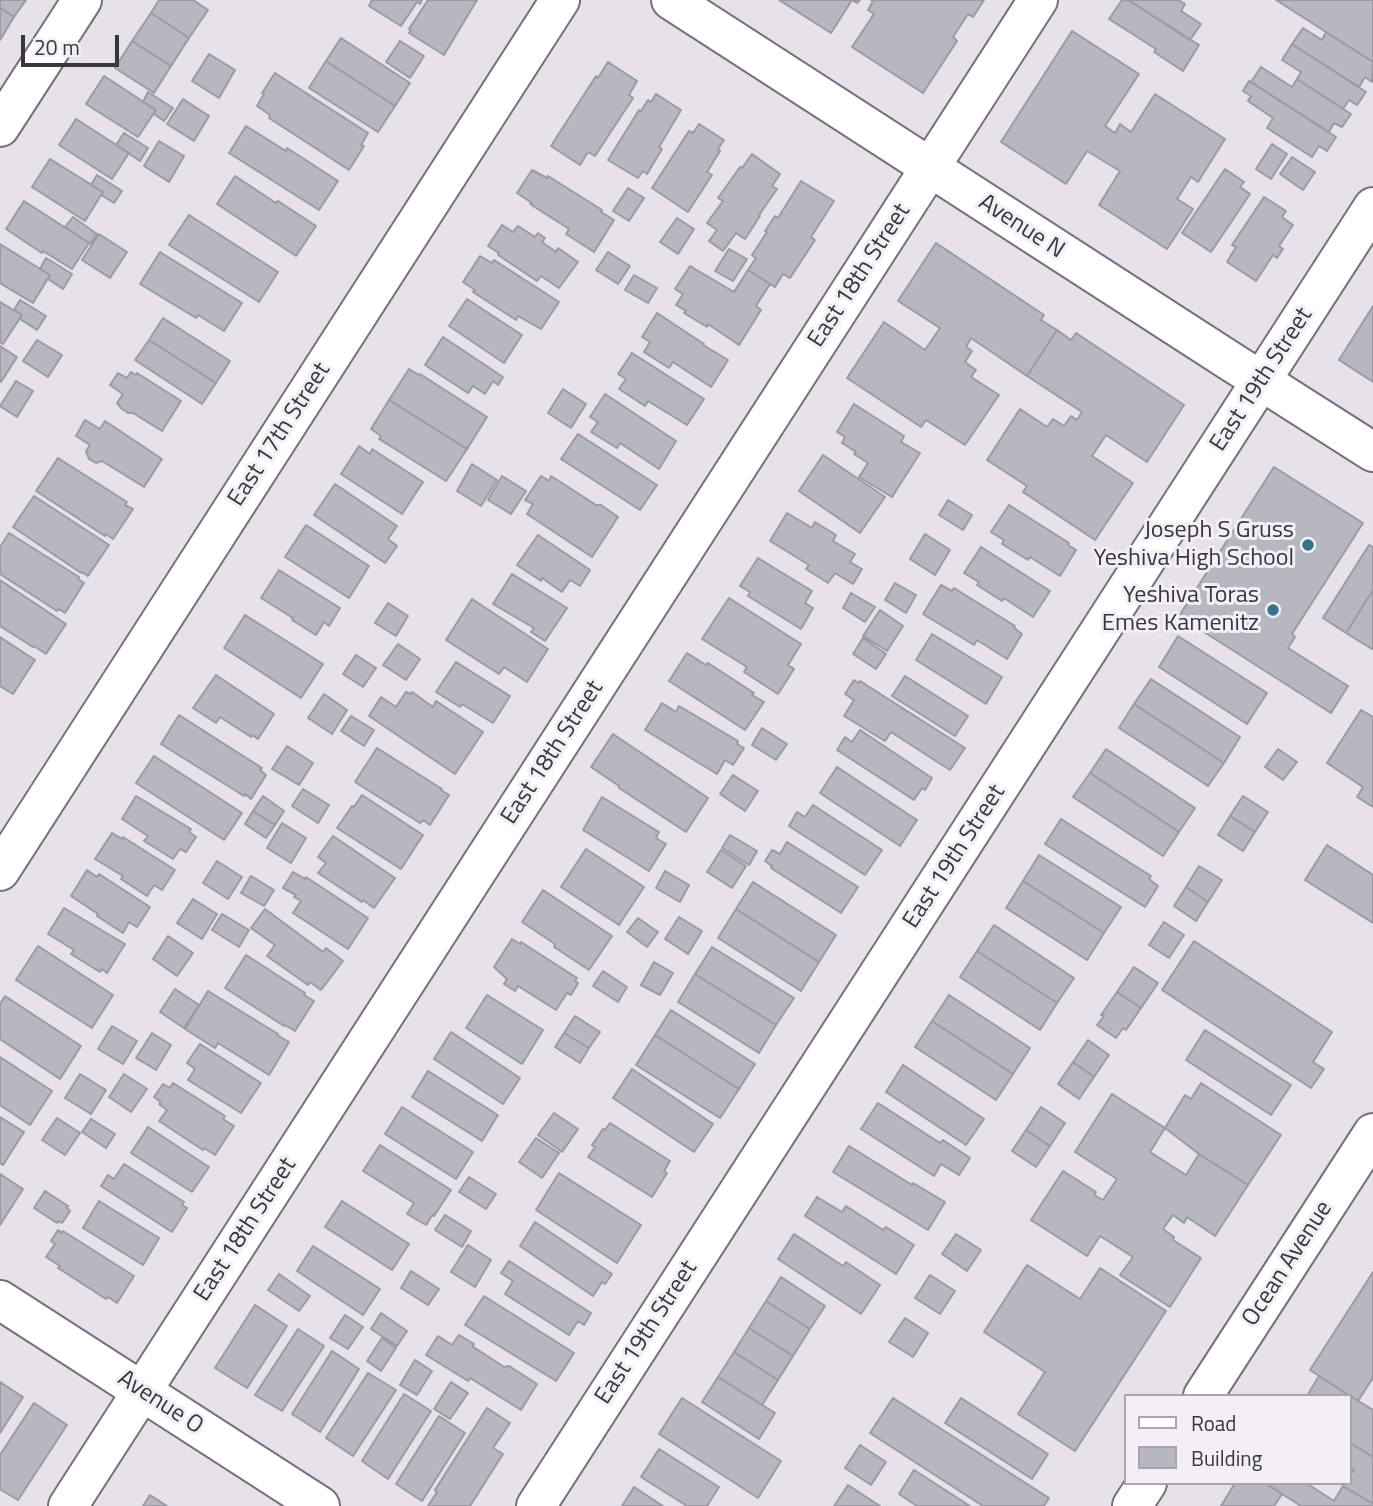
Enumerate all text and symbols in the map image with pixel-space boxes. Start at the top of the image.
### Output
scale bar [24,21,122,65]
text: 20 m [34,31,80,63]
street label: Avenue N [973,189,1069,265]
street label: East 18th Street [803,199,917,353]
street label: East 19th Street [1205,303,1319,457]
street label: East 17th Street [223,358,337,512]
place label: Joseph S Gruss Yeshiva High School [1093,517,1294,573]
marker: Joseph S Gruss Yeshiva High School [1300,537,1316,553]
place label: Yeshiva Toras Emes Kamenitz [1102,582,1259,638]
marker: Yeshiva Toras Emes Kamenitz [1265,602,1281,618]
street label: East 18th Street [496,676,610,830]
street label: East 19th Street [898,780,1012,934]
street label: East 18th Street [189,1153,303,1307]
street label: Ocean Avenue [1237,1196,1339,1332]
street label: East 19th Street [590,1256,704,1410]
street label: Avenue O [112,1365,208,1441]
legend [1124,1394,1352,1485]
text: Road [1191,1407,1236,1439]
text: Building [1191,1442,1262,1474]

